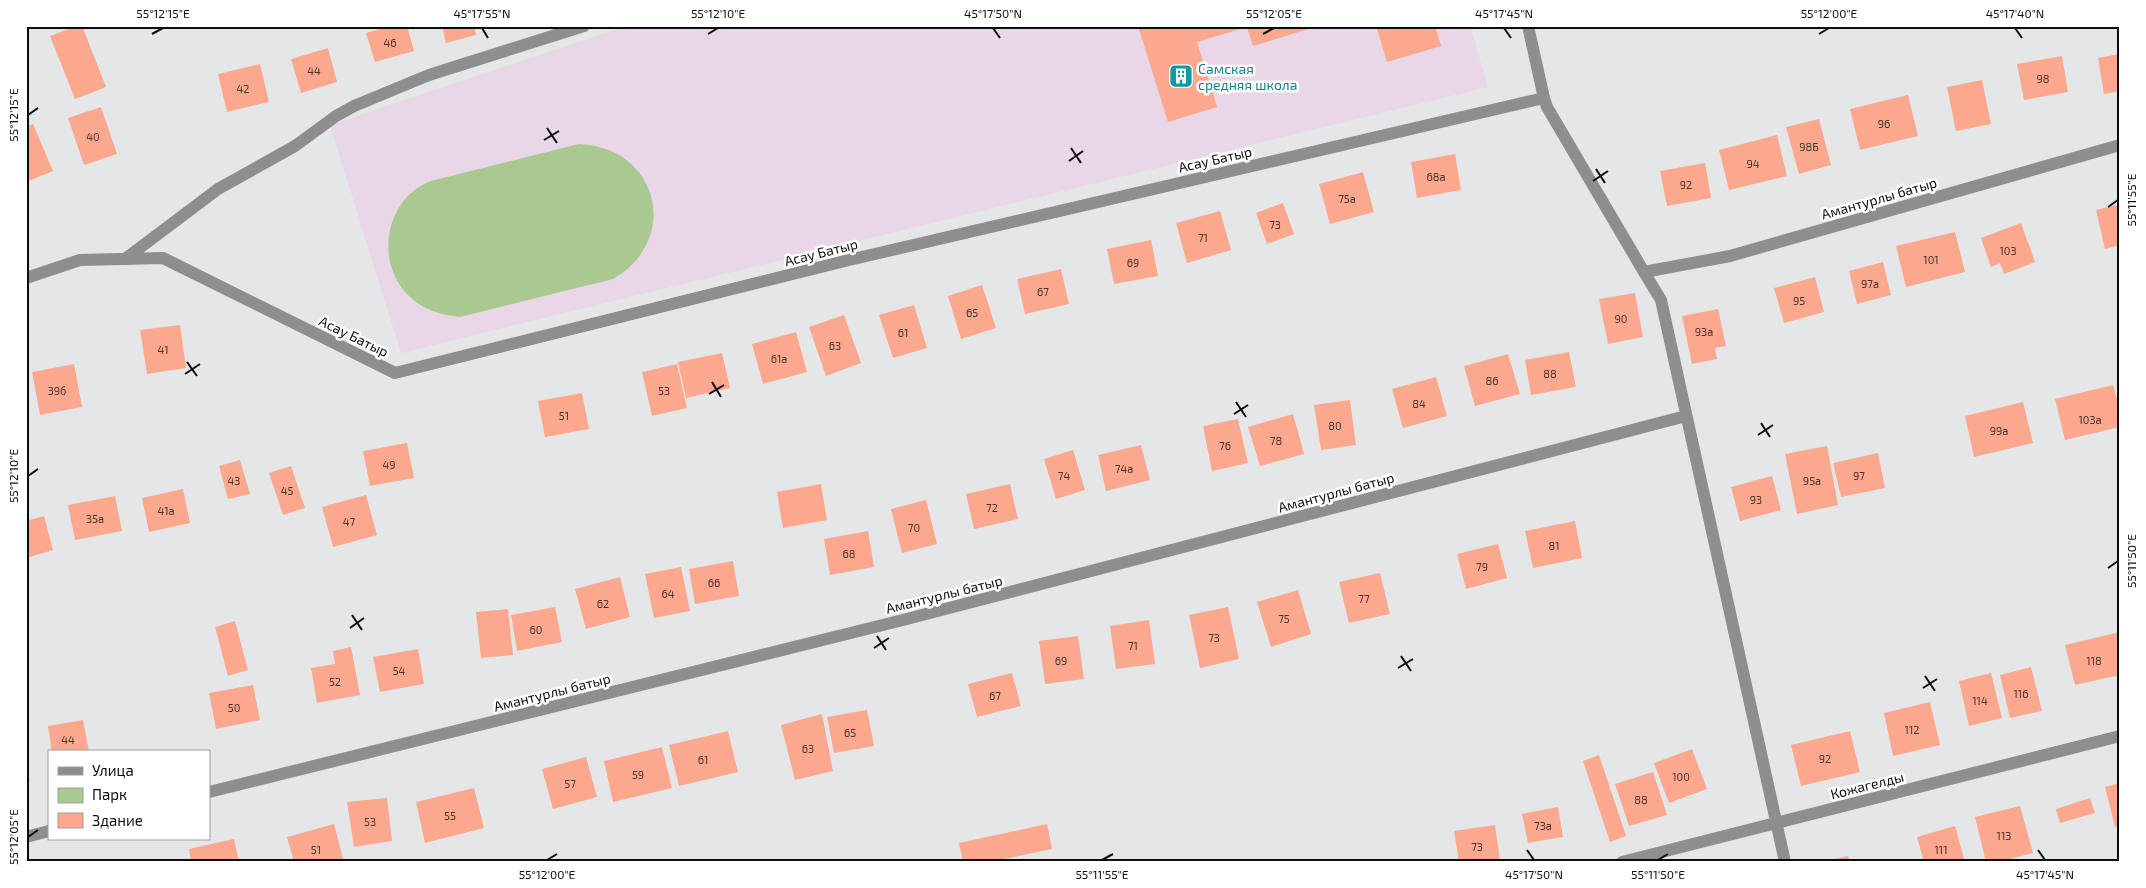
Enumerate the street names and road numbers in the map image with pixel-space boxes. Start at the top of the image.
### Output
street label: Асау Батыр [1177,142,1253,176]
street label: Амантурлы батыр [1819,173,1939,223]
street label: Асау Батыр [783,235,859,269]
street label: Асау Батыр [317,312,391,360]
street label: Амантурлы батыр [1276,468,1396,516]
street label: Амантурлы батыр [884,571,1004,617]
street label: Амантурлы батыр [492,669,612,715]
street label: Кожагелды [1828,768,1906,802]

